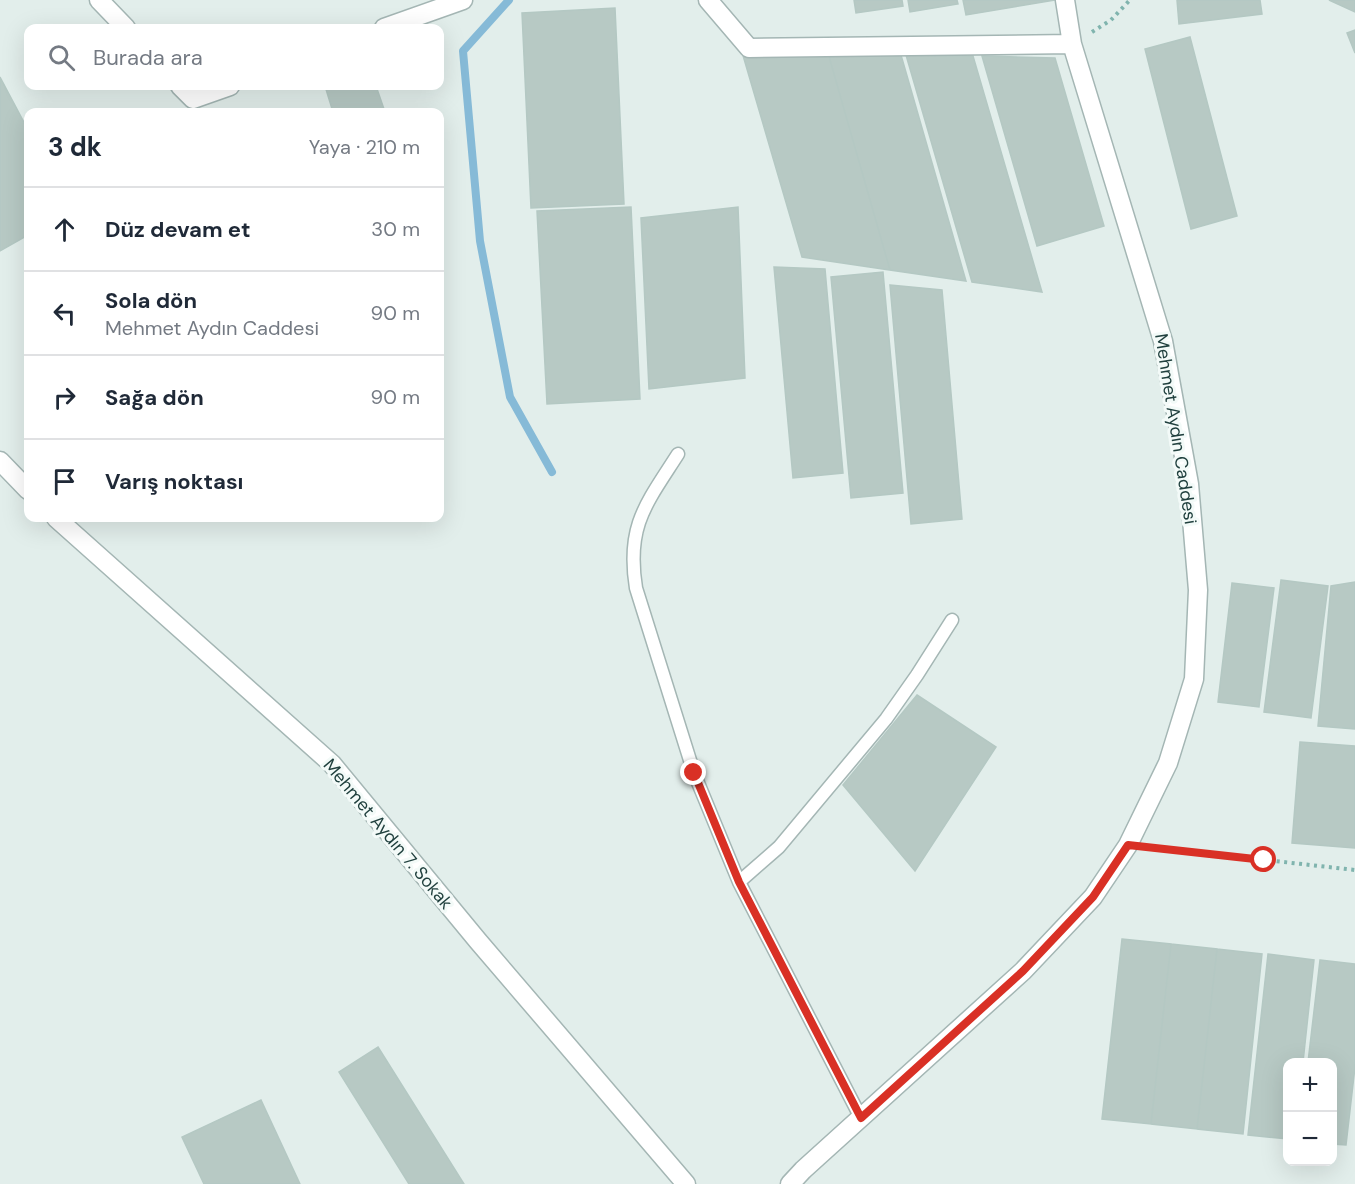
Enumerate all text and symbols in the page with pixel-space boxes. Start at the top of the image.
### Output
search box [24,24,444,90]
icon: search [45,41,78,74]
text: Burada ara [93,43,203,72]
text: 3 dk [48,130,102,164]
text: Yaya · 210 m [309,134,420,160]
icon: ahead [48,213,81,246]
text: Düz devam et [105,215,250,244]
text: 30 m [371,216,420,242]
text: Sola dön [105,286,197,315]
icon: left [48,297,81,330]
text: 90 m [371,300,420,326]
text: Mehmet Aydın Caddesi [105,315,319,341]
street label: Mehmet Aydın Caddesi [1149,332,1203,526]
icon: right [48,381,81,414]
text: Sağa dön [105,383,204,412]
text: 90 m [371,384,420,410]
icon: arrive [48,465,81,498]
text: Varış noktası [105,467,243,496]
street label: Mehmet Aydın 7. Sokak [318,754,458,914]
route end [680,759,706,785]
route start [1250,846,1276,872]
map controls [1283,1058,1337,1166]
button: + [1283,1058,1337,1112]
button: − [1283,1112,1337,1166]

